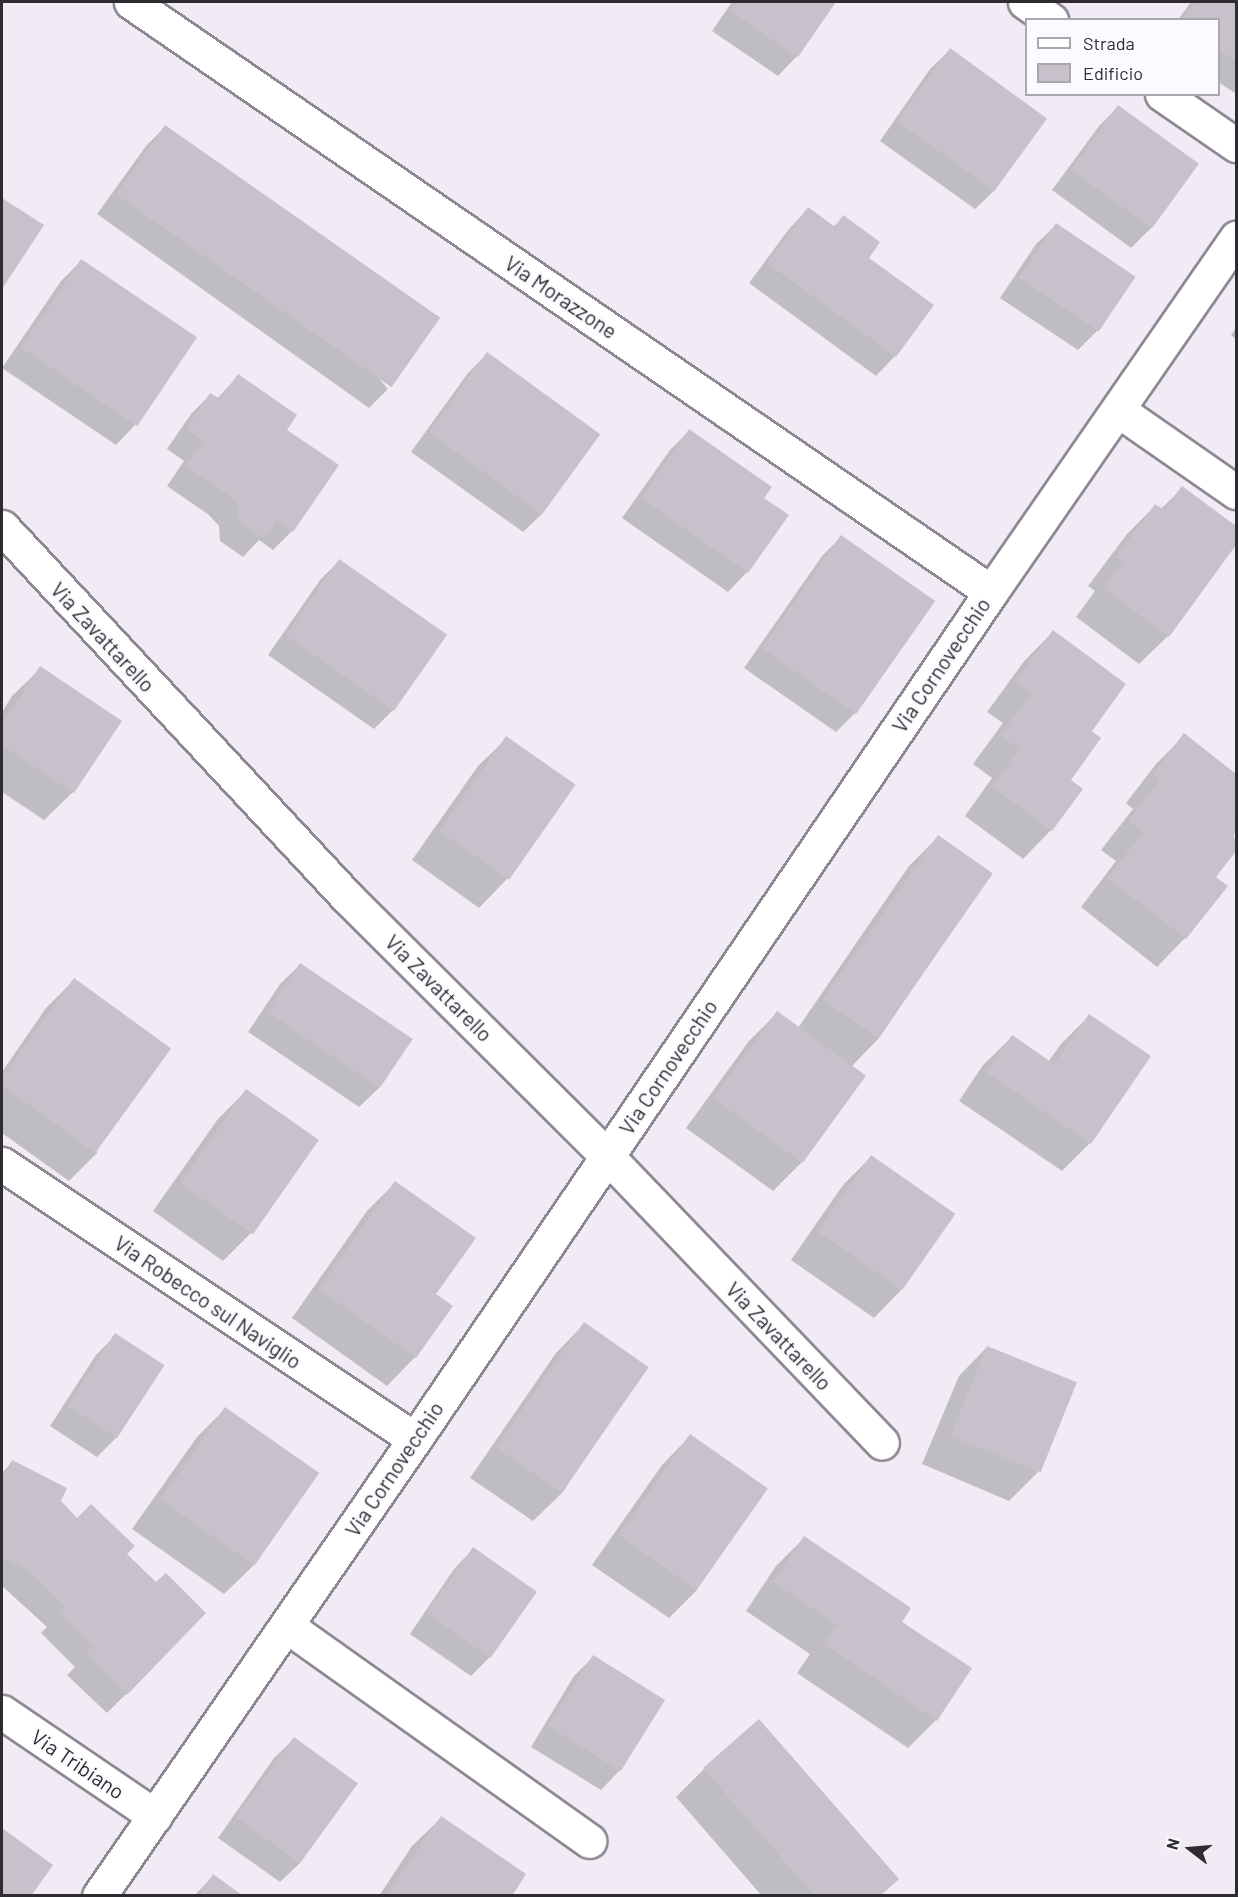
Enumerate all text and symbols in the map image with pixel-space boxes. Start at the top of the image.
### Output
legend [1025,18,1220,96]
text: Strada [1083,32,1135,54]
text: Edificio [1083,62,1143,84]
street label: Via Morazzone [500,250,622,344]
street label: Via Zavattarello [46,577,160,697]
street label: Via Cornovecchio [887,593,995,737]
street label: Via Zavattarello [380,929,498,1047]
street label: Via Cornovecchio [614,995,722,1139]
street label: Via Robecco sul Naviglio [110,1230,306,1374]
street label: Via Zavattarello [721,1277,837,1395]
street label: Via Cornovecchio [340,1397,448,1541]
street label: Via Tribiano [27,1724,129,1804]
north arrow [1160,1819,1220,1879]
text: N [1162,1836,1183,1852]

